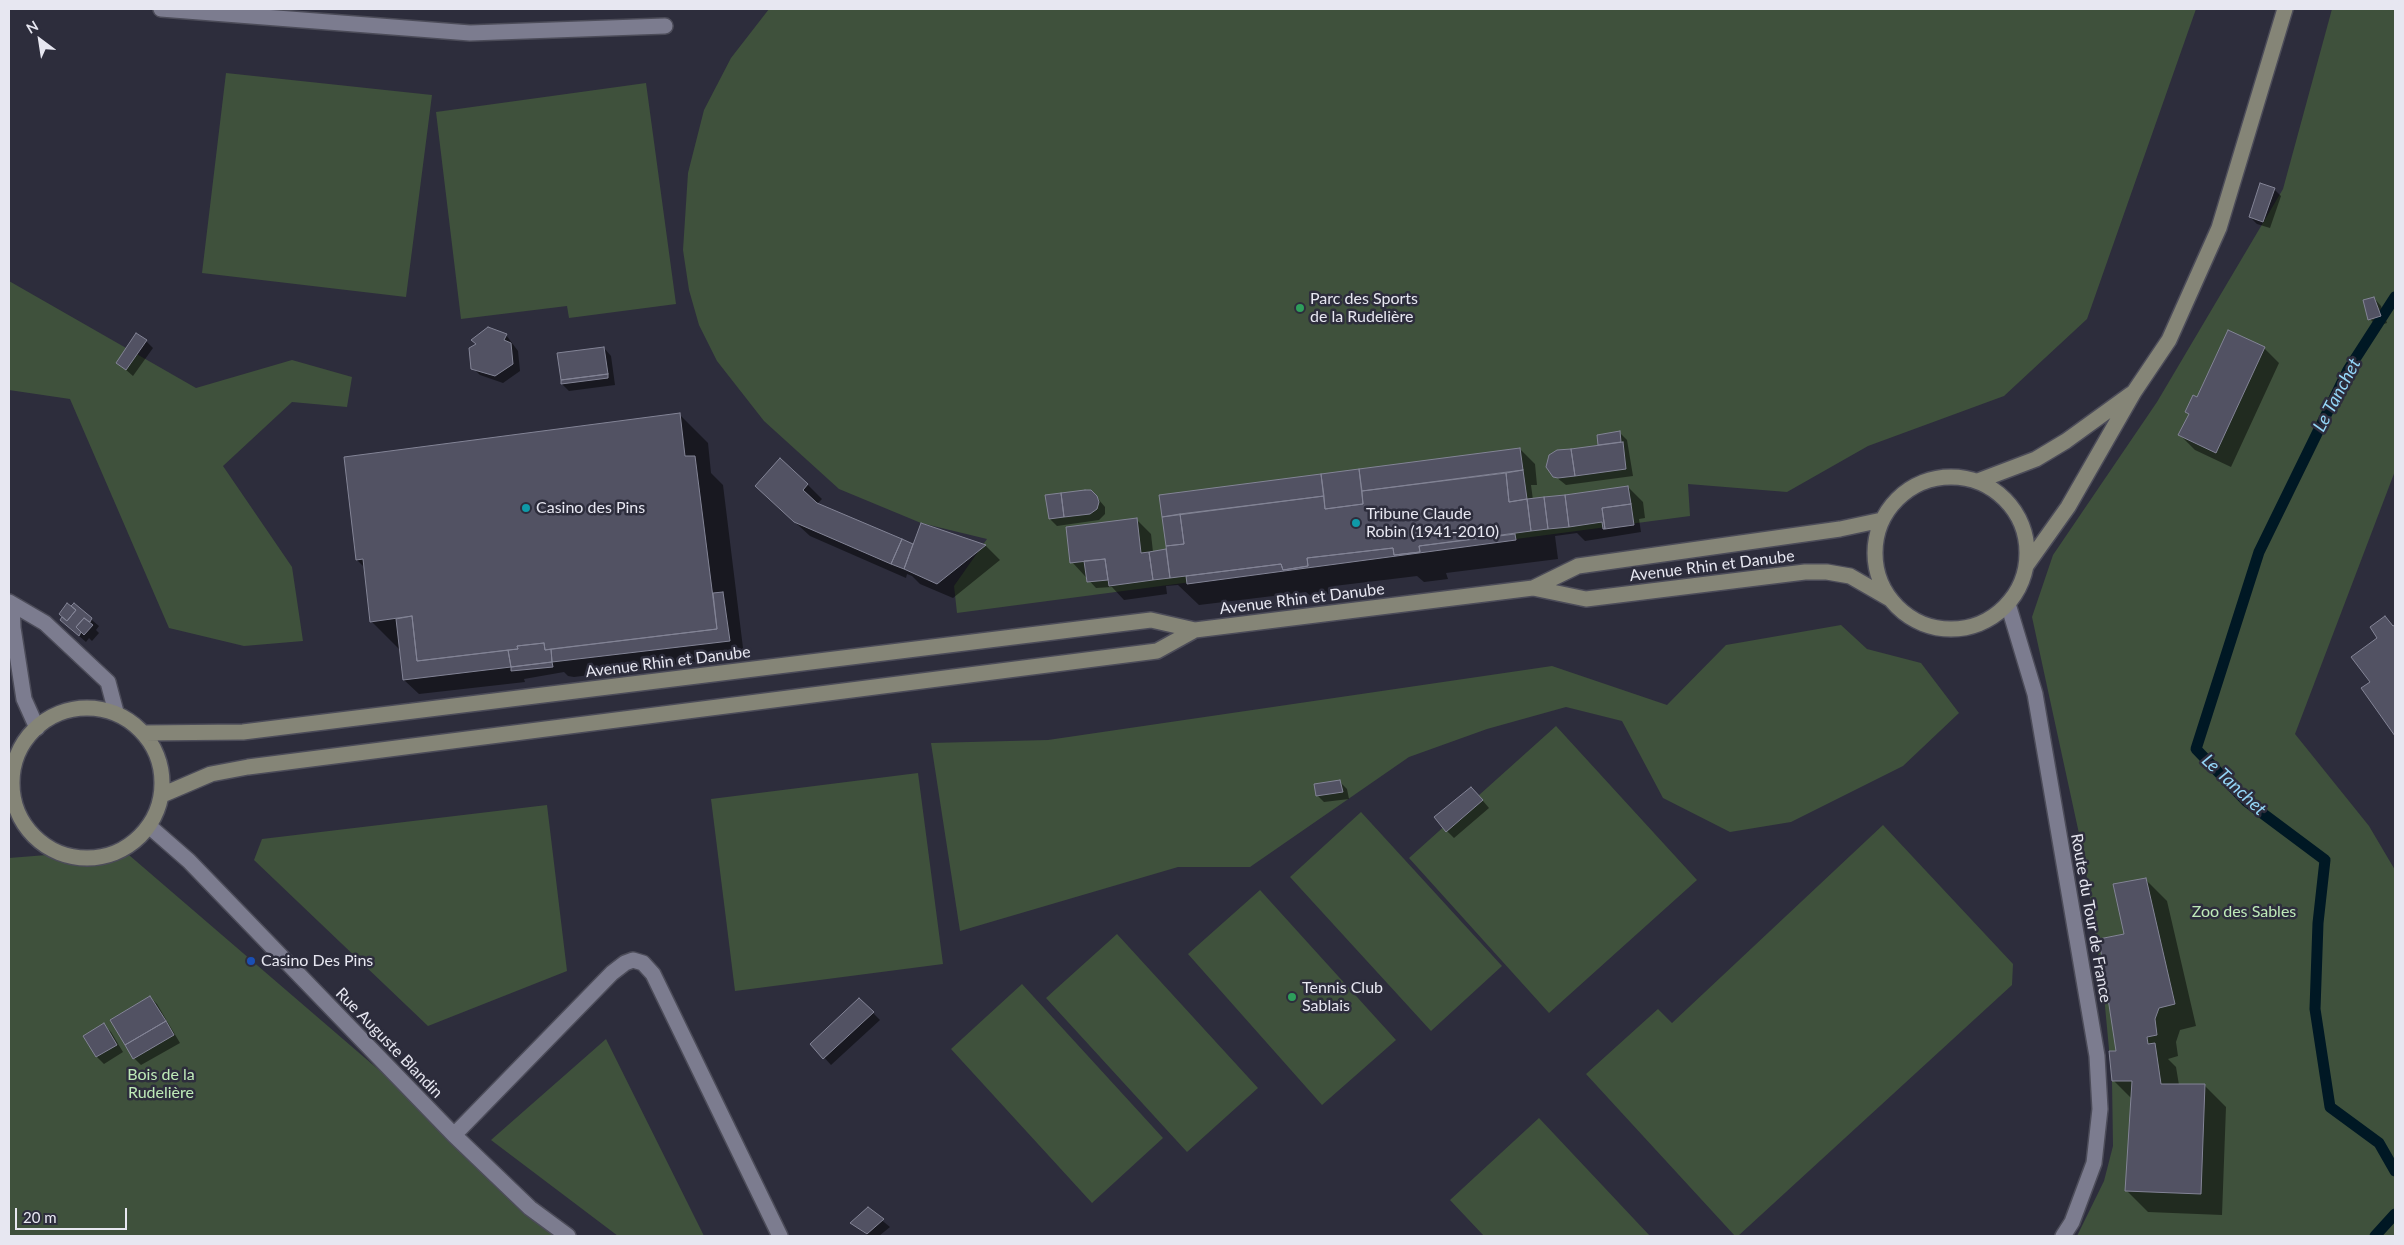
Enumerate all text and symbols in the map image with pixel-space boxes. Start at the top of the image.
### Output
north arrow [15,15,65,65]
text: N [23,17,41,37]
place label: Parc des Sports de la Rudelière [1310,289,1418,327]
marker: Parc des Sports de la Rudelière [1294,302,1306,314]
water label: Le Tanchet [2309,355,2365,435]
place label: Casino des Pins [536,498,645,518]
marker: Casino des Pins [520,502,532,514]
place label: Tribune Claude Robin (1941-2010) [1366,504,1499,542]
marker: Tribune Claude Robin (1941-2010) [1350,517,1362,529]
street label: Avenue Rhin et Danube [1628,546,1796,586]
street label: Avenue Rhin et Danube [1218,579,1386,619]
street label: Avenue Rhin et Danube [584,642,752,682]
water label: Le Tanchet [2197,750,2271,820]
street label: Route du Tour de France [2067,832,2115,1004]
park label: Zoo des Sables [2192,902,2296,922]
place label: Casino Des Pins [261,951,373,971]
marker: Casino Des Pins [245,955,257,967]
place label: Tennis Club Sablais [1302,978,1383,1016]
street label: Rue Auguste Blandin [331,984,447,1102]
marker: Tennis Club Sablais [1286,991,1298,1003]
park label: Bois de la Rudelière [127,1065,195,1103]
scale bar [18,1198,130,1230]
text: 20 m [23,1208,57,1226]

